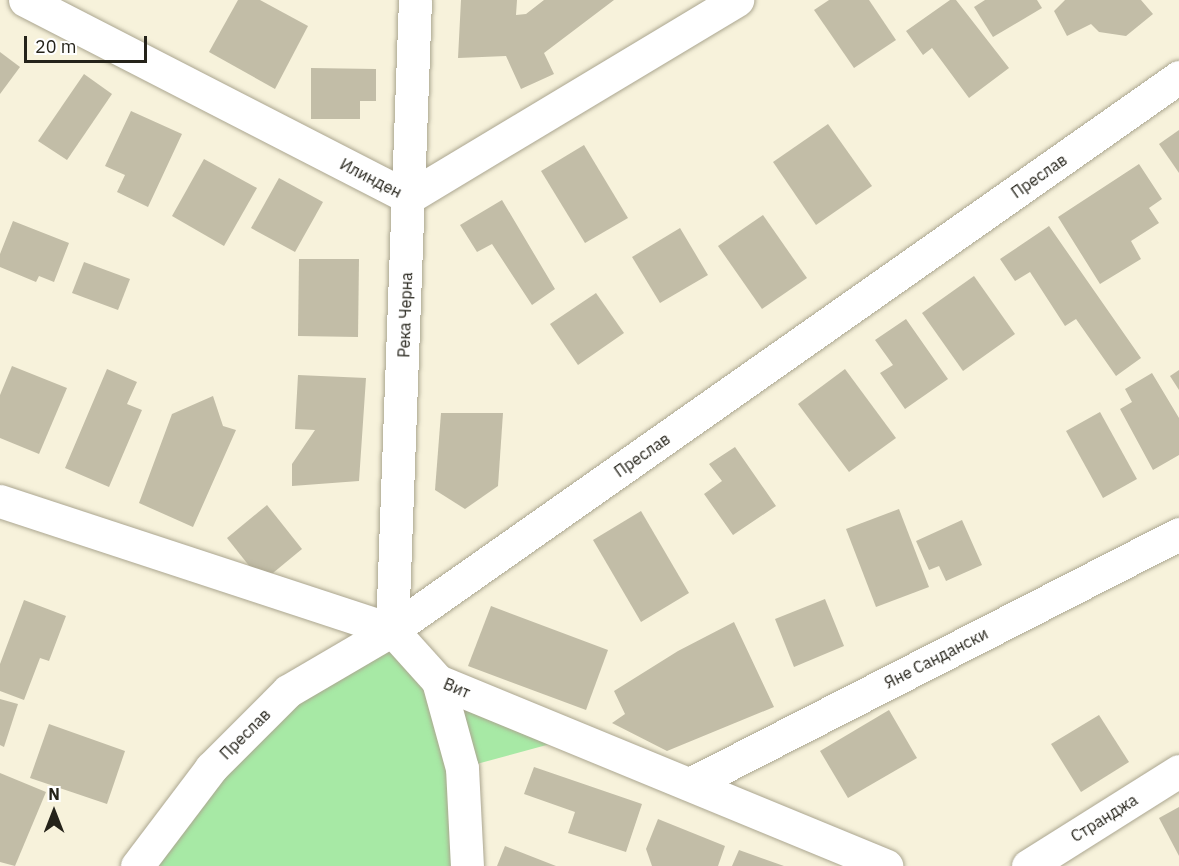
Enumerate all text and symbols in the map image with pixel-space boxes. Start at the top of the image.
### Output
scale bar [27,24,150,62]
text: 20 m [35,35,77,58]
street label: Преслав [1007,150,1071,202]
street label: Илинден [337,154,405,202]
street label: Река Черна [394,272,416,358]
street label: Преслав [610,429,674,481]
street label: Яне Сандански [881,624,991,692]
street label: Вит [441,674,473,702]
street label: Преслав [216,705,274,763]
north arrow [24,782,84,842]
text: N [48,784,60,804]
street label: Странджа [1067,790,1141,846]

